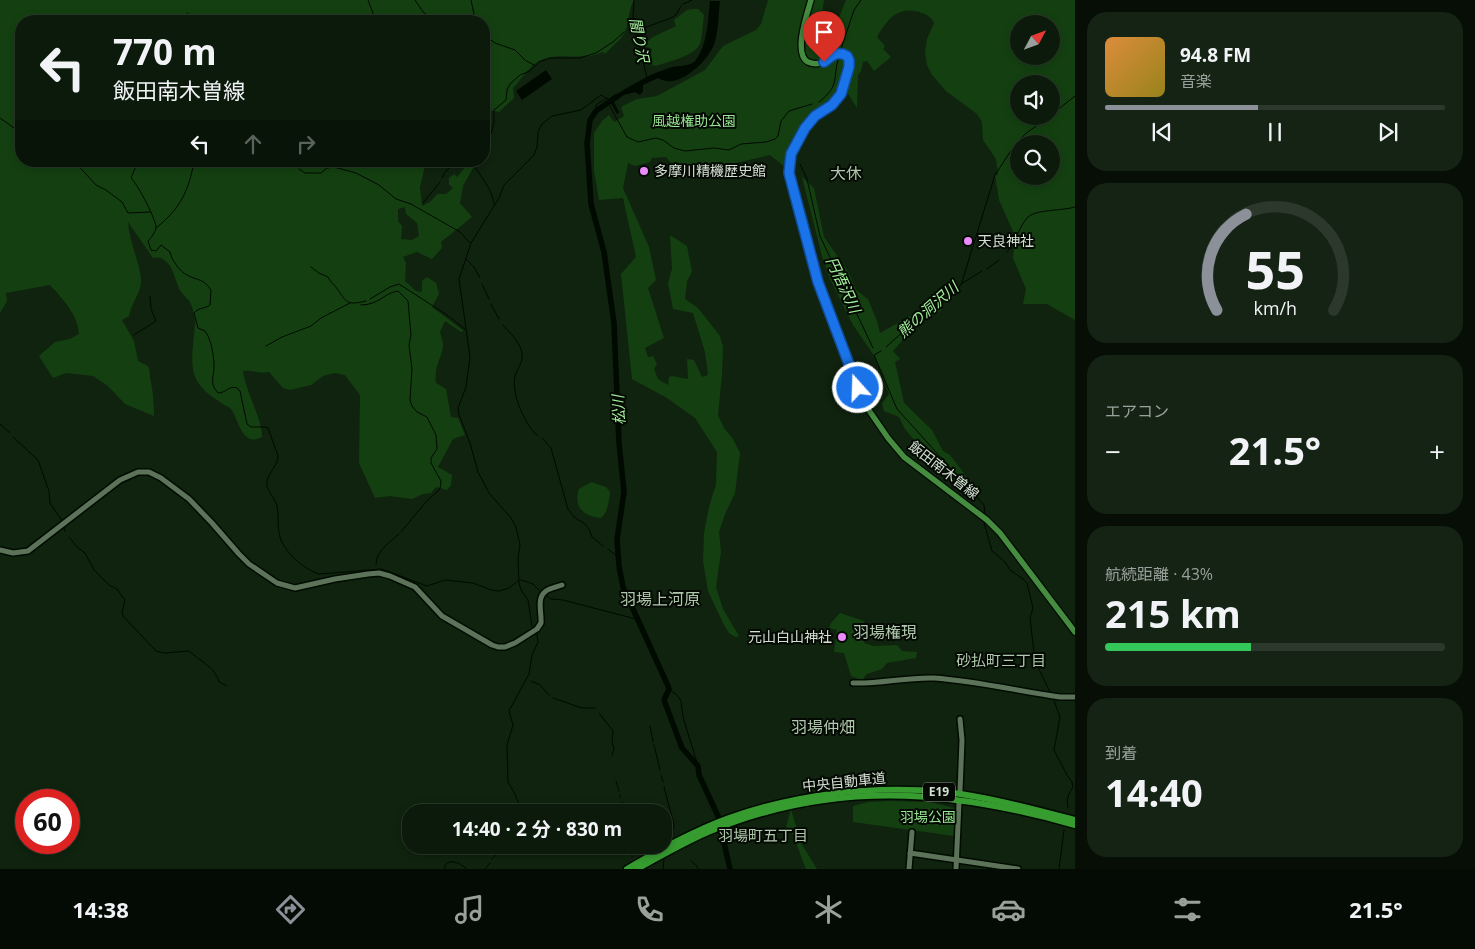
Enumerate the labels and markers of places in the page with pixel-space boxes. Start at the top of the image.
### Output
pin [803,11,845,62]
place label: 多摩川精機歴史館 [654,161,766,180]
marker: 多摩川精機歴史館 [638,165,650,177]
place label: 天良神社 [978,231,1034,250]
marker: 天良神社 [962,235,974,247]
place label: 元山白山神社 [748,627,832,646]
marker: 元山白山神社 [836,631,848,643]

